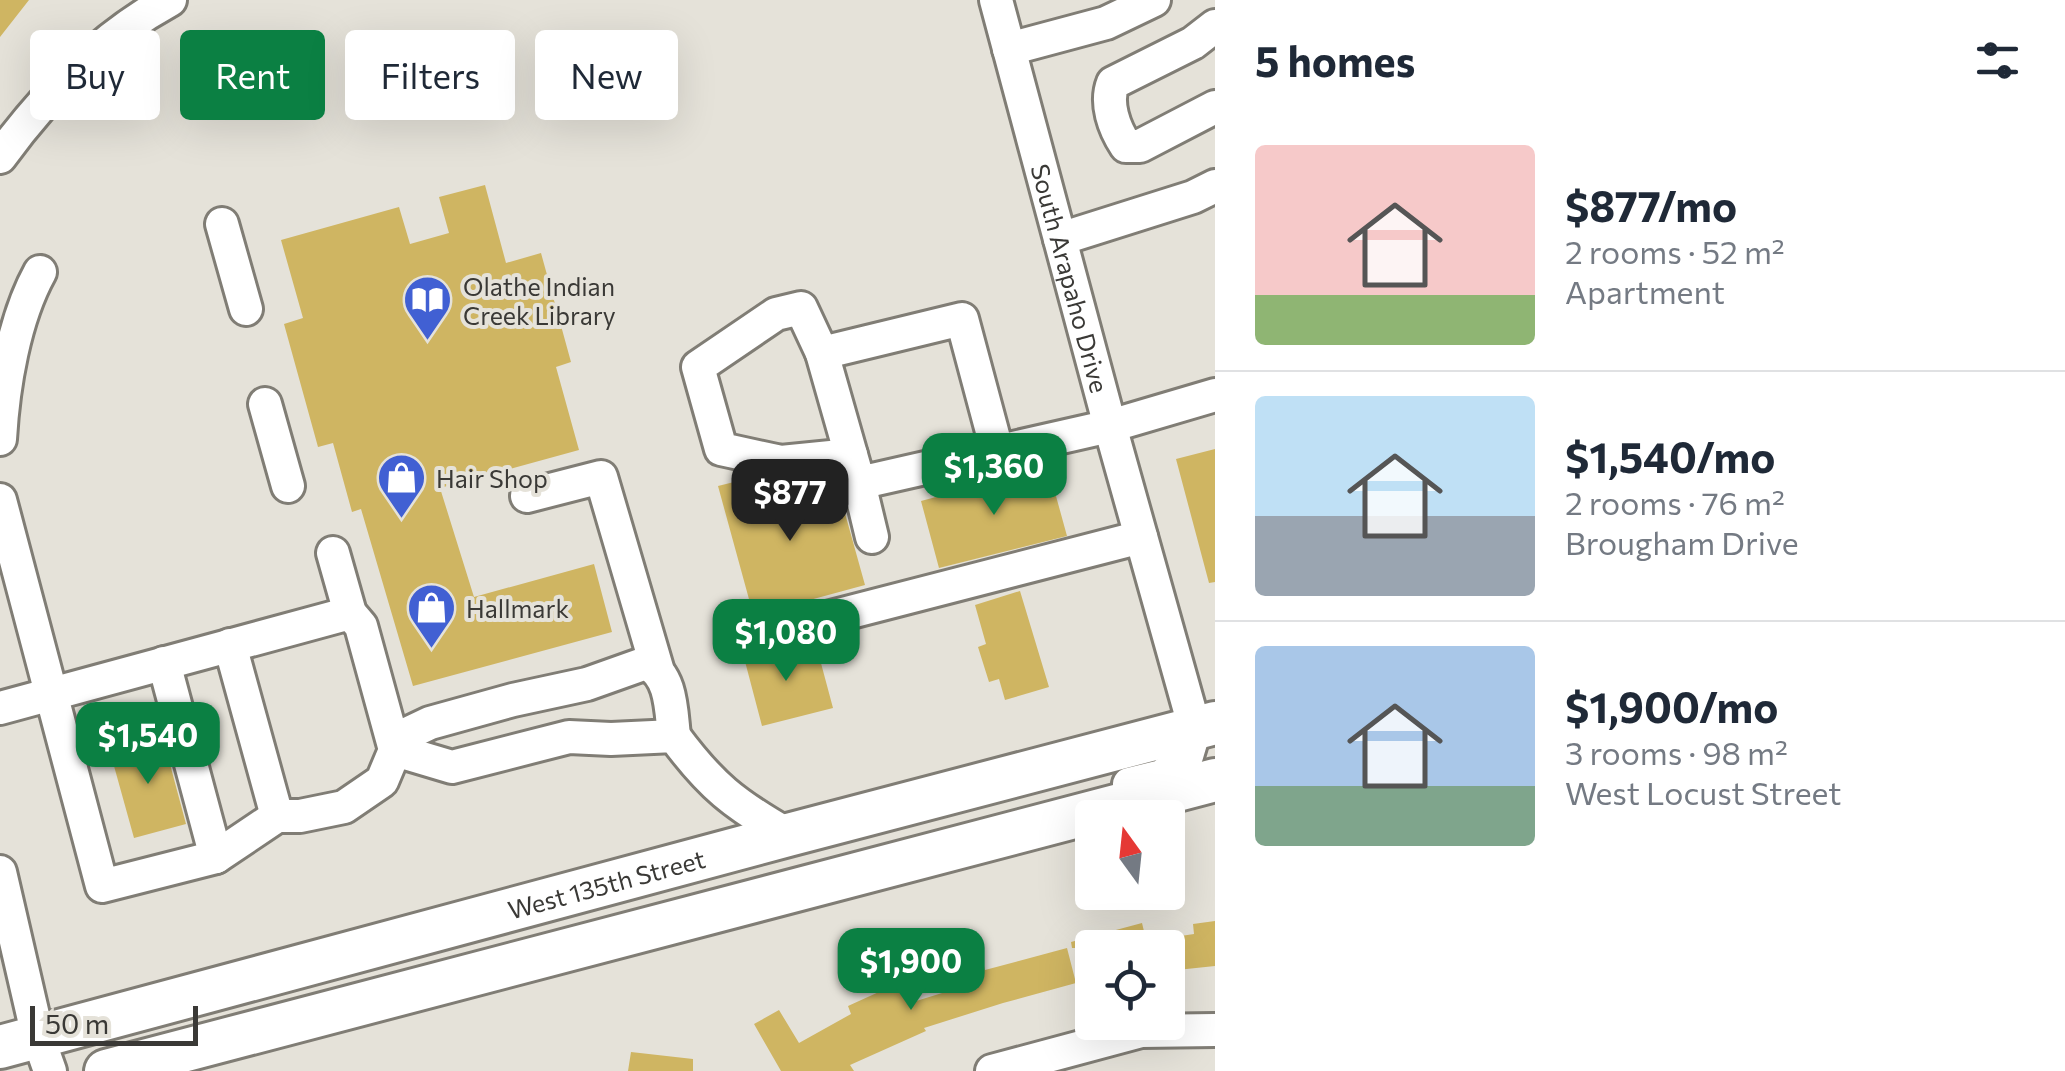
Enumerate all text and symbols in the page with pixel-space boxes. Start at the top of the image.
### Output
chip: Buy [30,30,160,120]
chip: Rent [180,30,325,120]
chip: Filters [345,30,515,120]
chip: New [535,30,678,120]
icon: filters [1970,33,2025,88]
text: 5 homes [1255,34,1415,86]
street label: South Arapaho Drive [1026,161,1115,396]
text: $877/mo [1565,179,1737,231]
icon: home [1335,185,1455,305]
text: 2 rooms · 52 m² [1565,231,1785,271]
place label: Olathe Indian Creek Library [463,271,616,330]
text: Apartment [1565,271,1725,311]
library icon: Olathe Indian Creek Library [402,274,454,342]
text: $1,540/mo [1565,430,1775,482]
pin: $1,360 [913,433,1075,518]
icon: home [1335,436,1455,556]
text: $1,360 [944,445,1044,485]
shop icon: Hair Shop [375,452,427,520]
pin: $877 [731,459,849,544]
place label: Hair Shop [436,463,548,493]
text: $877 [753,471,827,511]
text: 2 rooms · 76 m² [1565,482,1785,522]
text: Brougham Drive [1565,522,1799,562]
shop icon: Hallmark [405,582,457,650]
place label: Hallmark [466,593,569,623]
pin: $1,080 [705,599,867,684]
text: $1,080 [735,611,837,651]
text: $1,900/mo [1565,680,1778,732]
icon: home [1335,686,1455,806]
pin: $1,540 [67,702,229,787]
text: $1,540 [98,714,198,754]
text: 3 rooms · 98 m² [1565,732,1788,772]
text: West Locust Street [1565,772,1841,812]
north arrow [1075,800,1185,910]
map controls [1075,800,1185,1040]
street label: West 135th Street [505,843,708,925]
pin: $1,900 [830,928,992,1013]
button: locate [1075,930,1185,1040]
text: $1,900 [860,940,962,980]
scale bar [30,1001,198,1046]
text: 50 m [45,1006,109,1040]

